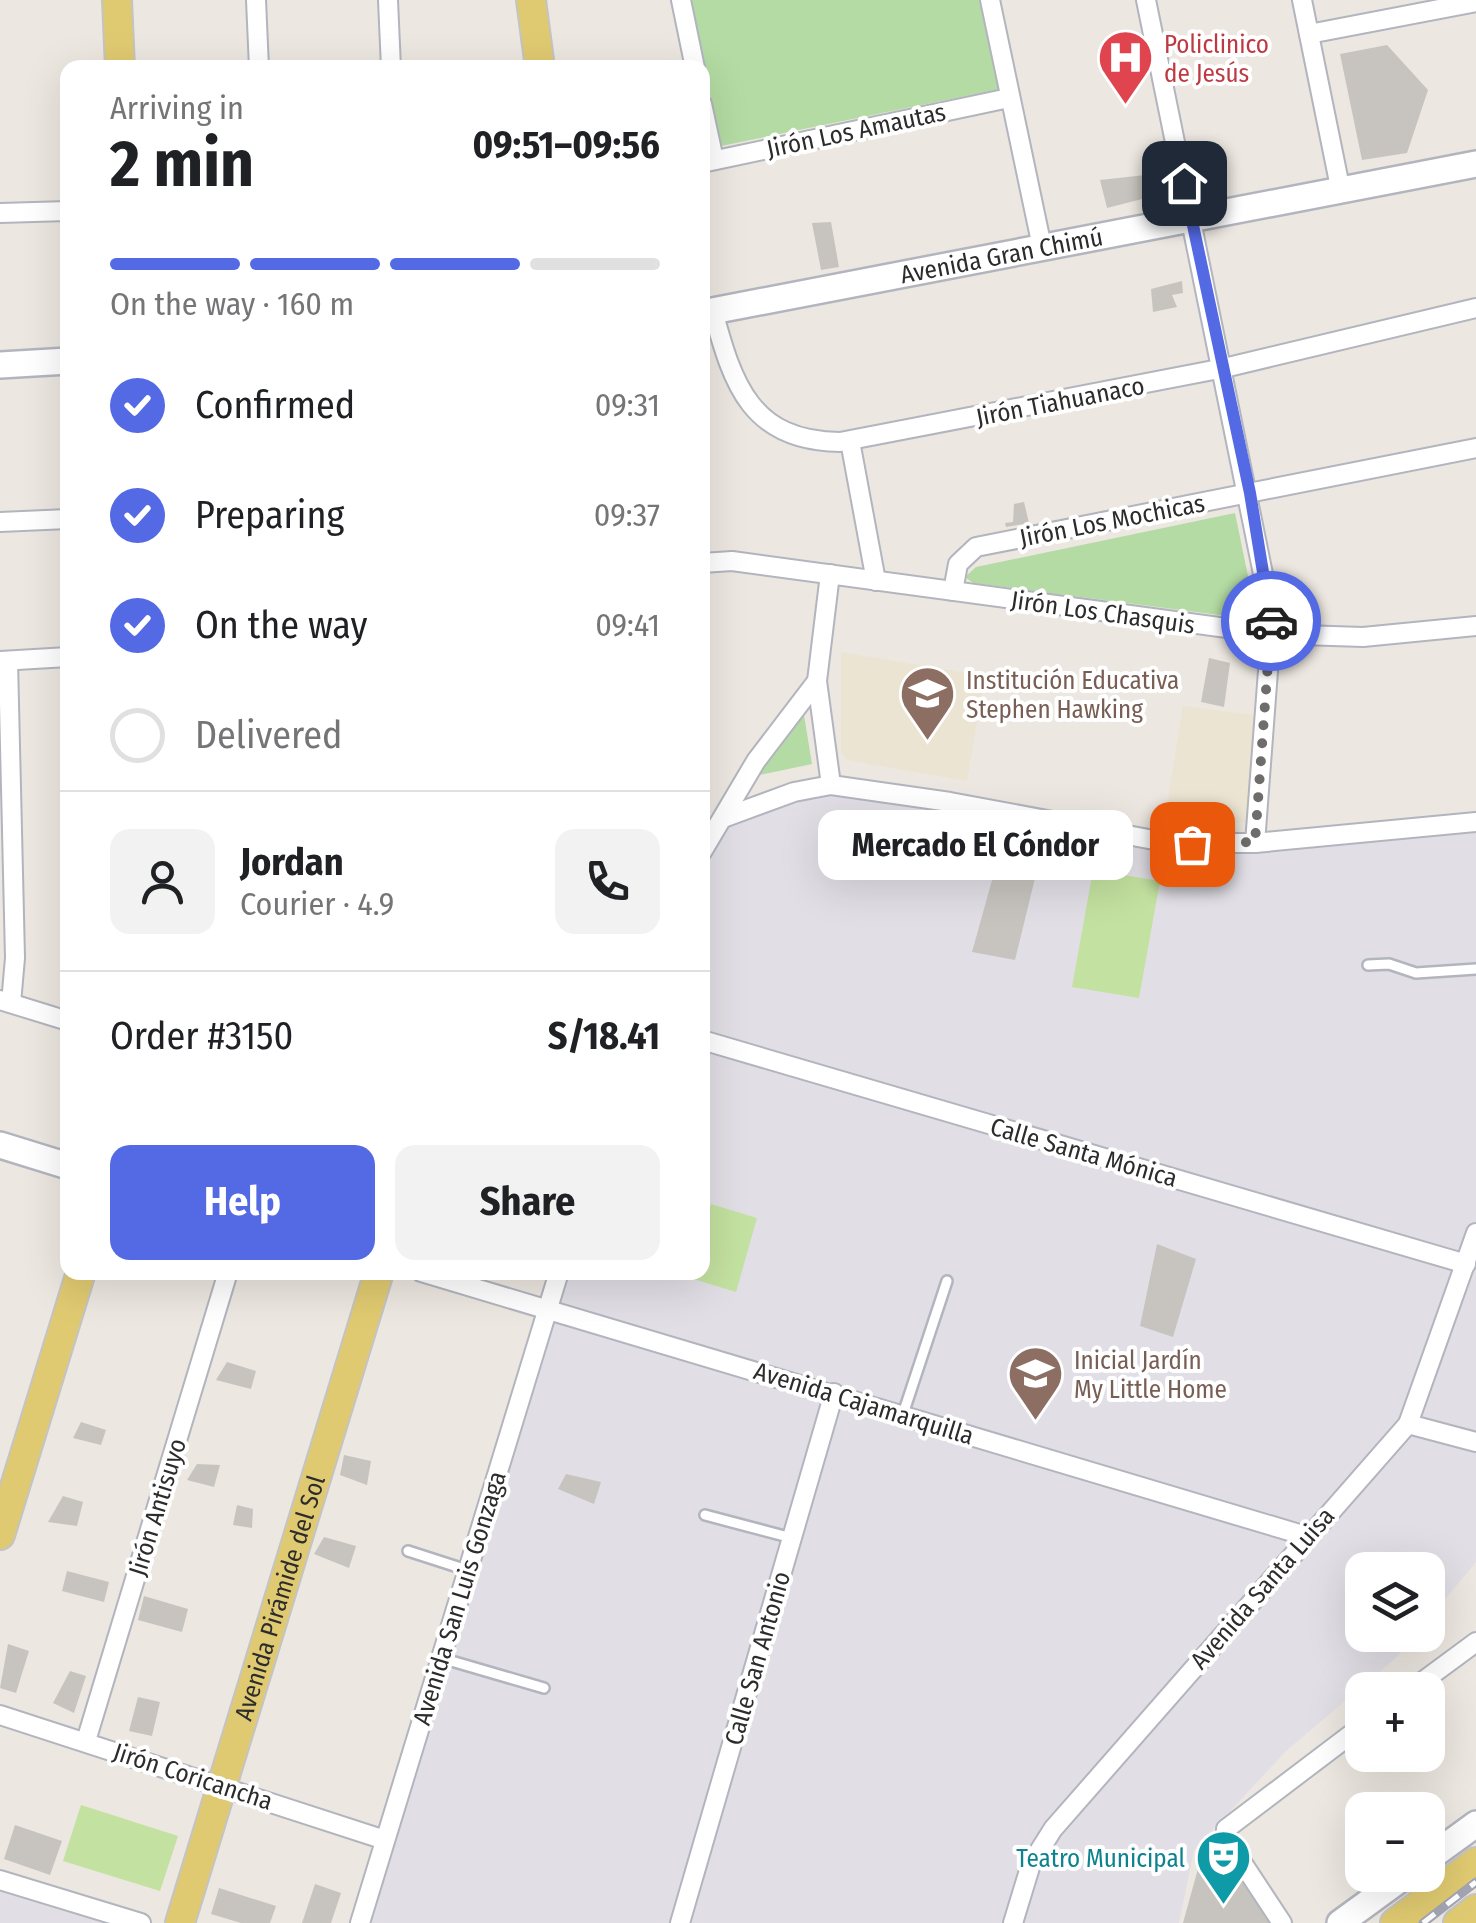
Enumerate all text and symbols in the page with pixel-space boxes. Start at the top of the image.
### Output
hospital icon: Policlinico de Jesús [1095,28,1155,107]
place label: Policlinico de Jesús [1164,30,1269,89]
text: Arriving in [110,89,244,127]
street label: Jirón Los Amautas [764,97,948,165]
text: 09:51–09:56 [473,122,660,168]
text: 2 min [110,125,254,203]
pin [1142,141,1227,226]
icon: home [1157,156,1212,211]
street label: Avenida Gran Chimú [898,222,1105,290]
text: On the way · 160 m [110,285,354,323]
street label: Jirón Tiahuanaco [974,371,1147,433]
icon: check [110,378,165,433]
text: Confirmed [195,382,355,428]
text: 09:31 [595,386,660,424]
icon: check [110,488,165,543]
street label: Jirón Los Mochicas [1017,488,1207,554]
text: Preparing [195,492,344,538]
text: 09:37 [594,496,660,534]
courier [1221,571,1321,671]
street label: Jirón Los Chasquis [1009,585,1197,641]
icon: car [1244,594,1299,649]
icon: check [110,598,165,653]
text: On the way [195,602,367,648]
text: 09:41 [595,606,660,644]
school or university icon: Institución Educativa Stephen Hawking [897,664,957,743]
place label: Institución Educativa Stephen Hawking [966,666,1179,725]
text: Delivered [195,712,342,758]
pin [1150,802,1235,887]
callout: Mercado El Cóndor [817,809,1132,879]
icon: bag [1165,817,1220,872]
text: Mercado El Cóndor [852,826,1099,864]
button: person [110,829,215,934]
button: phone [555,829,660,934]
text: Jordan [240,839,344,885]
text: Courier · 4.9 [240,885,394,923]
text: Order #3150 [110,1013,293,1059]
text: S/18.41 [548,1013,660,1059]
street label: Calle Santa Mónica [987,1112,1181,1194]
button: Help [110,1145,375,1260]
button: Share [395,1145,660,1260]
school or university icon: Inicial Jardín My Little Home [1005,1344,1065,1423]
place label: Inicial Jardín My Little Home [1074,1346,1227,1405]
street label: Avenida Cajamarquilla [750,1356,977,1452]
street label: Jirón Antisuyo [123,1435,193,1580]
street label: Avenida San Luis Gonzaga [407,1468,513,1729]
street label: Avenida Pirámide del Sol [229,1472,332,1724]
street label: Avenida Santa Luisa [1184,1502,1341,1676]
map controls [1345,1552,1445,1892]
button: layers [1345,1552,1445,1652]
street label: Calle San Antonio [719,1568,797,1749]
button: + [1345,1672,1445,1772]
street label: Jirón Coricancha [109,1737,276,1817]
button: − [1345,1792,1445,1892]
theatre icon: Teatro Municipal [1194,1828,1254,1907]
place label: Teatro Municipal [1016,1844,1185,1874]

